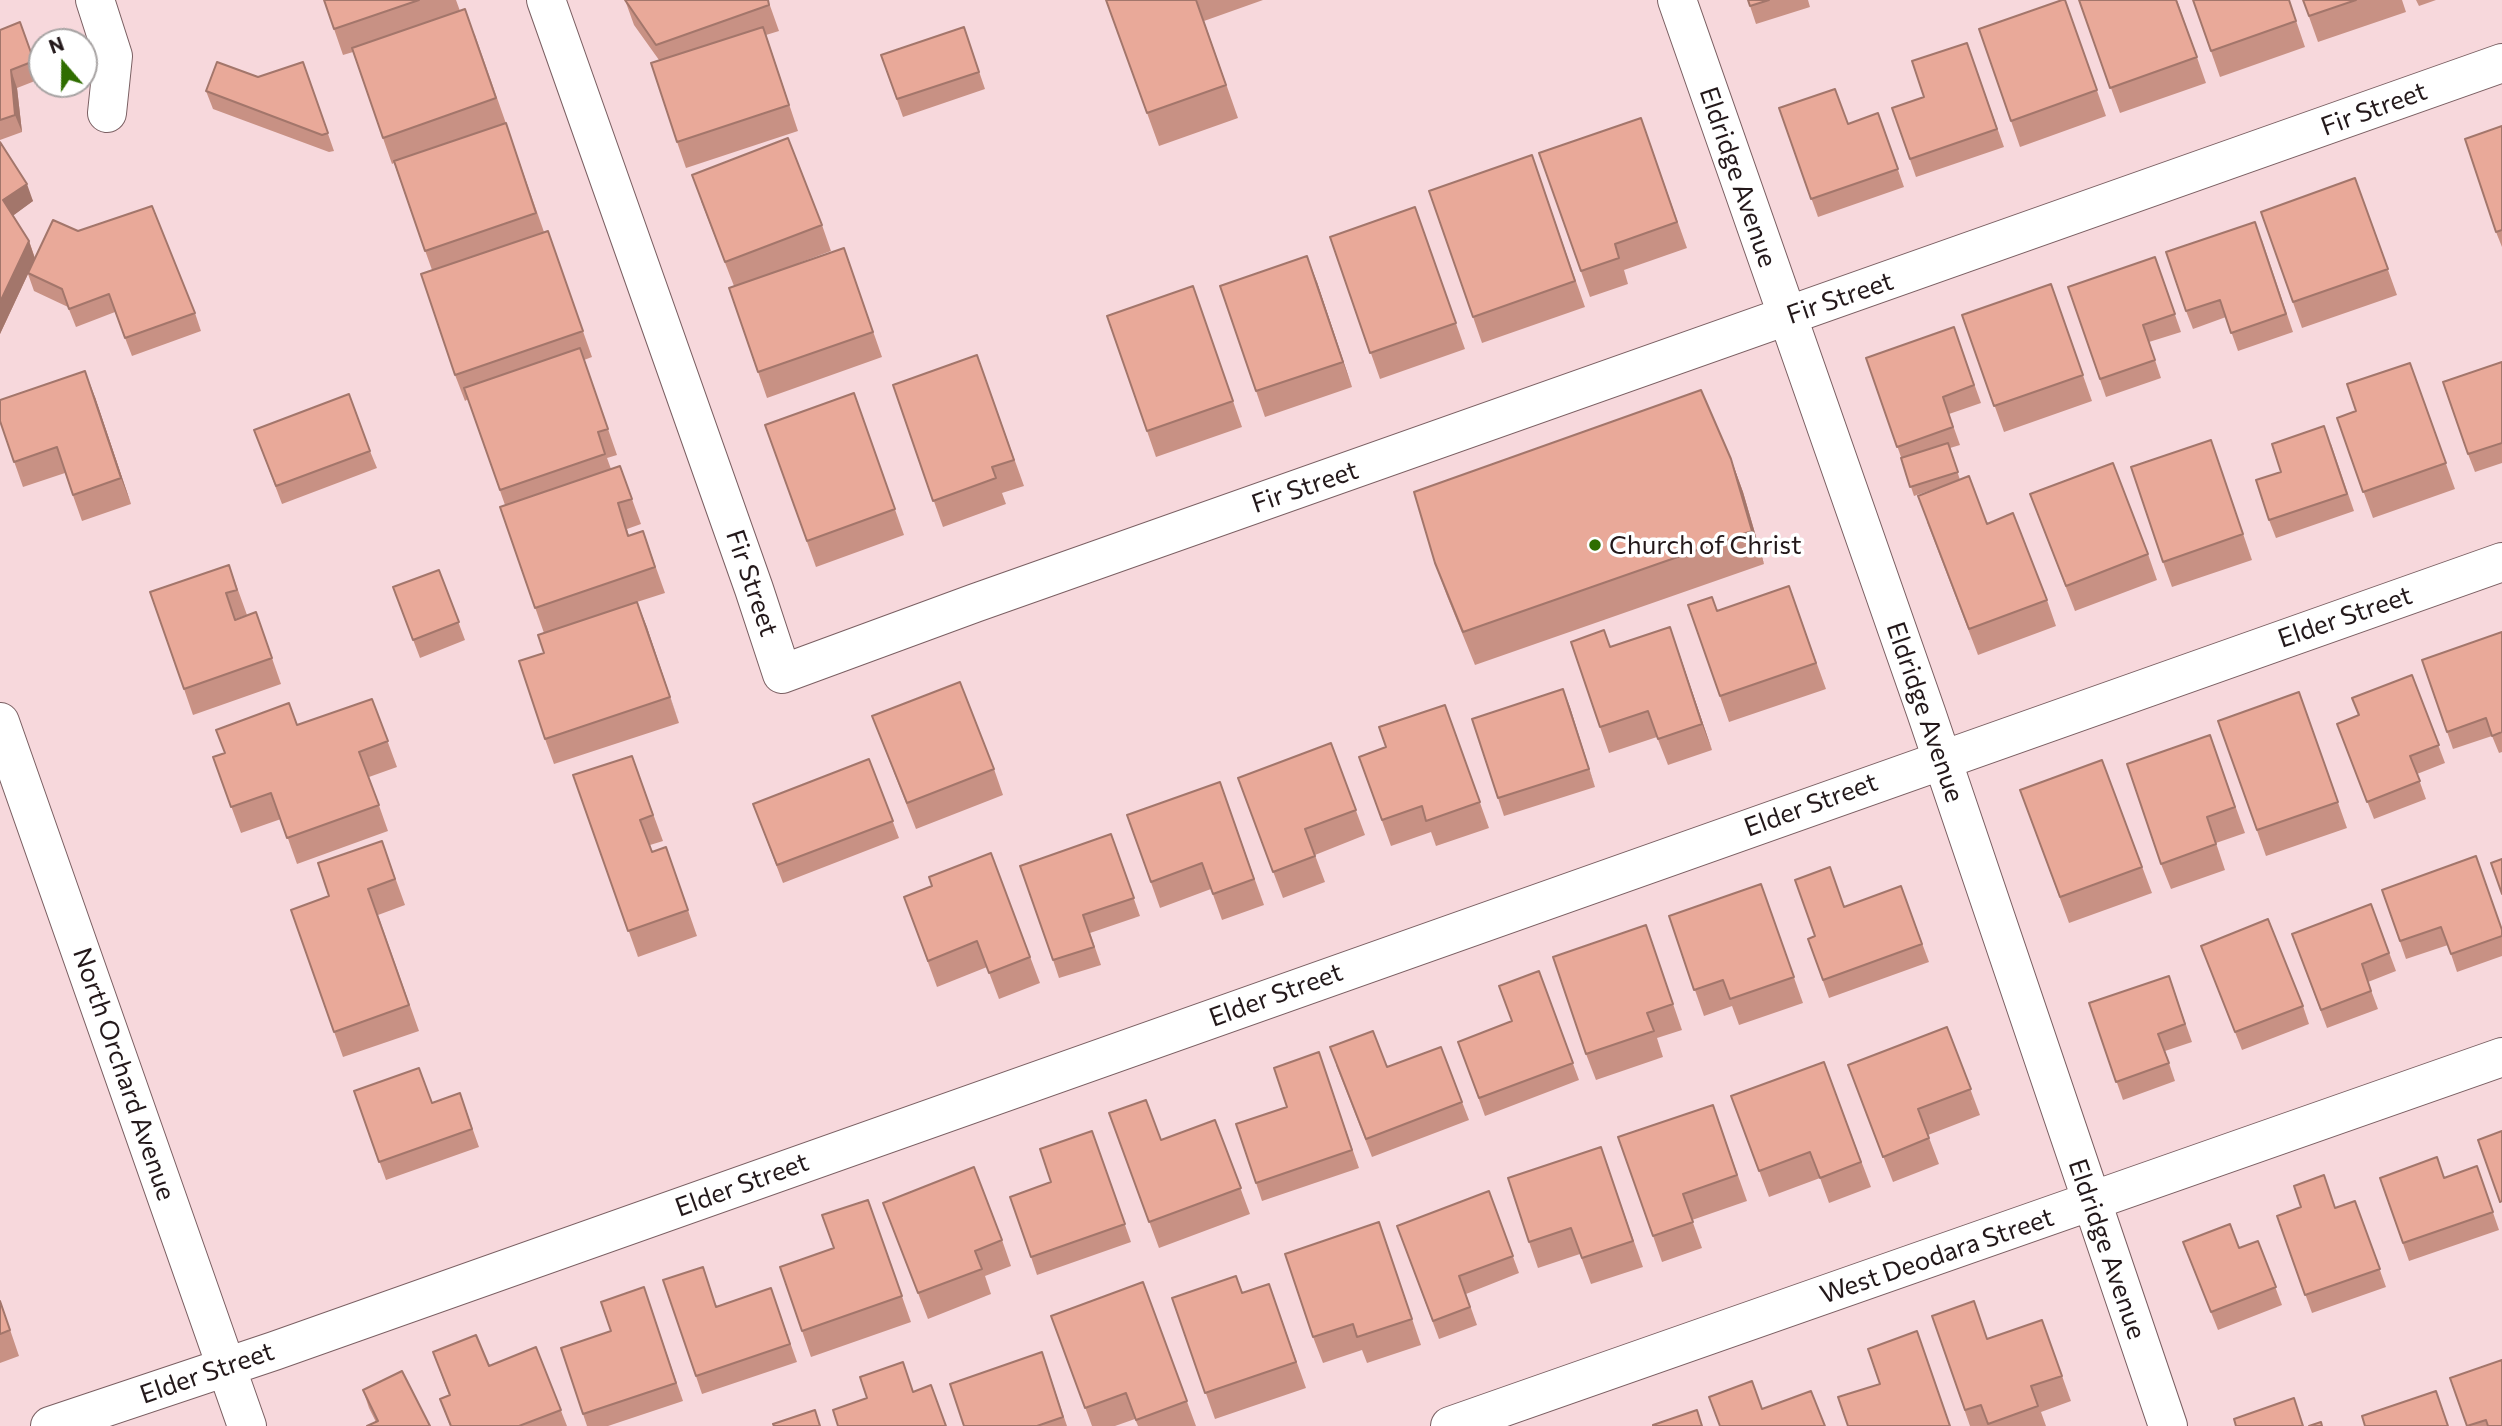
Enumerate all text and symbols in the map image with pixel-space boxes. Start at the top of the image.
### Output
north arrow [28,28,98,98]
text: N [46,31,67,58]
street label: Fir Street [2317,75,2431,143]
street label: Eldridge Avenue [1693,83,1783,271]
street label: Fir Street [1783,265,1897,331]
street label: Fir Street [1248,454,1362,520]
street label: Fir Street [719,526,785,640]
place label: Church of Christ [1609,529,1802,561]
marker: Church of Christ [1587,537,1603,553]
street label: Elder Street [2274,580,2416,654]
street label: Eldridge Avenue [1880,618,1970,806]
street label: Elder Street [1740,766,1882,844]
street label: North Orchard Avenue [66,944,182,1204]
street label: Elder Street [1205,956,1347,1034]
street label: Elder Street [671,1146,813,1224]
street label: Eldridge Avenue [2062,1155,2152,1343]
street label: West Deodara Street [1816,1201,2058,1311]
street label: Elder Street [136,1336,278,1410]

